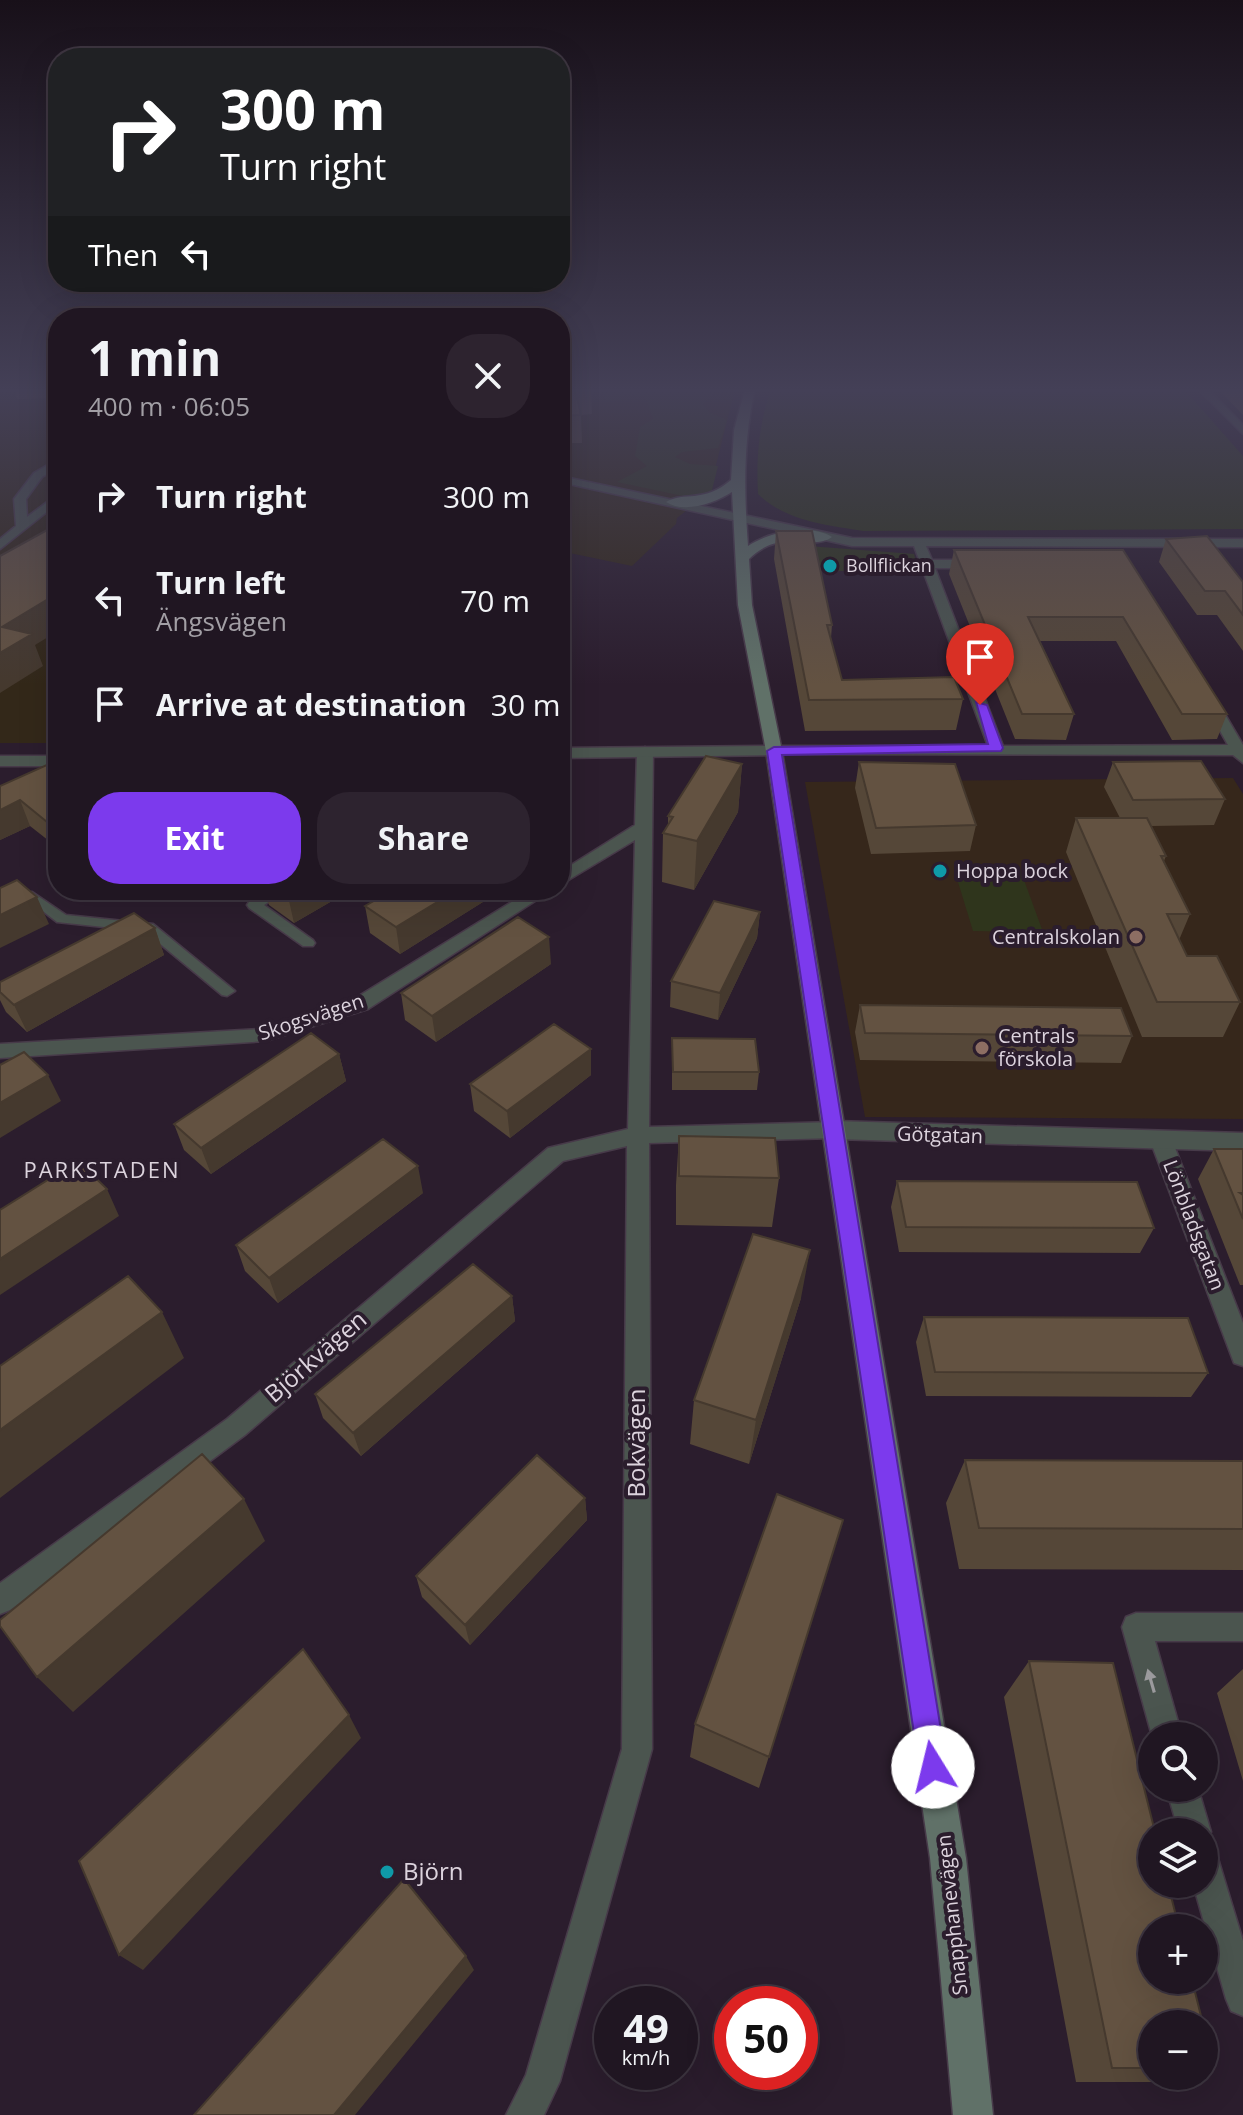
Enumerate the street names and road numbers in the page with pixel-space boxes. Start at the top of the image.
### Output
street label: Skogsvägen [255,987,367,1046]
street label: Götgatan [896,1120,984,1149]
street label: Lönbladsgatan [1157,1156,1232,1294]
street label: Björkvägen [257,1302,373,1409]
street label: Bokvägen [619,1388,652,1498]
street label: Snapphanevägen [930,1834,973,1997]

